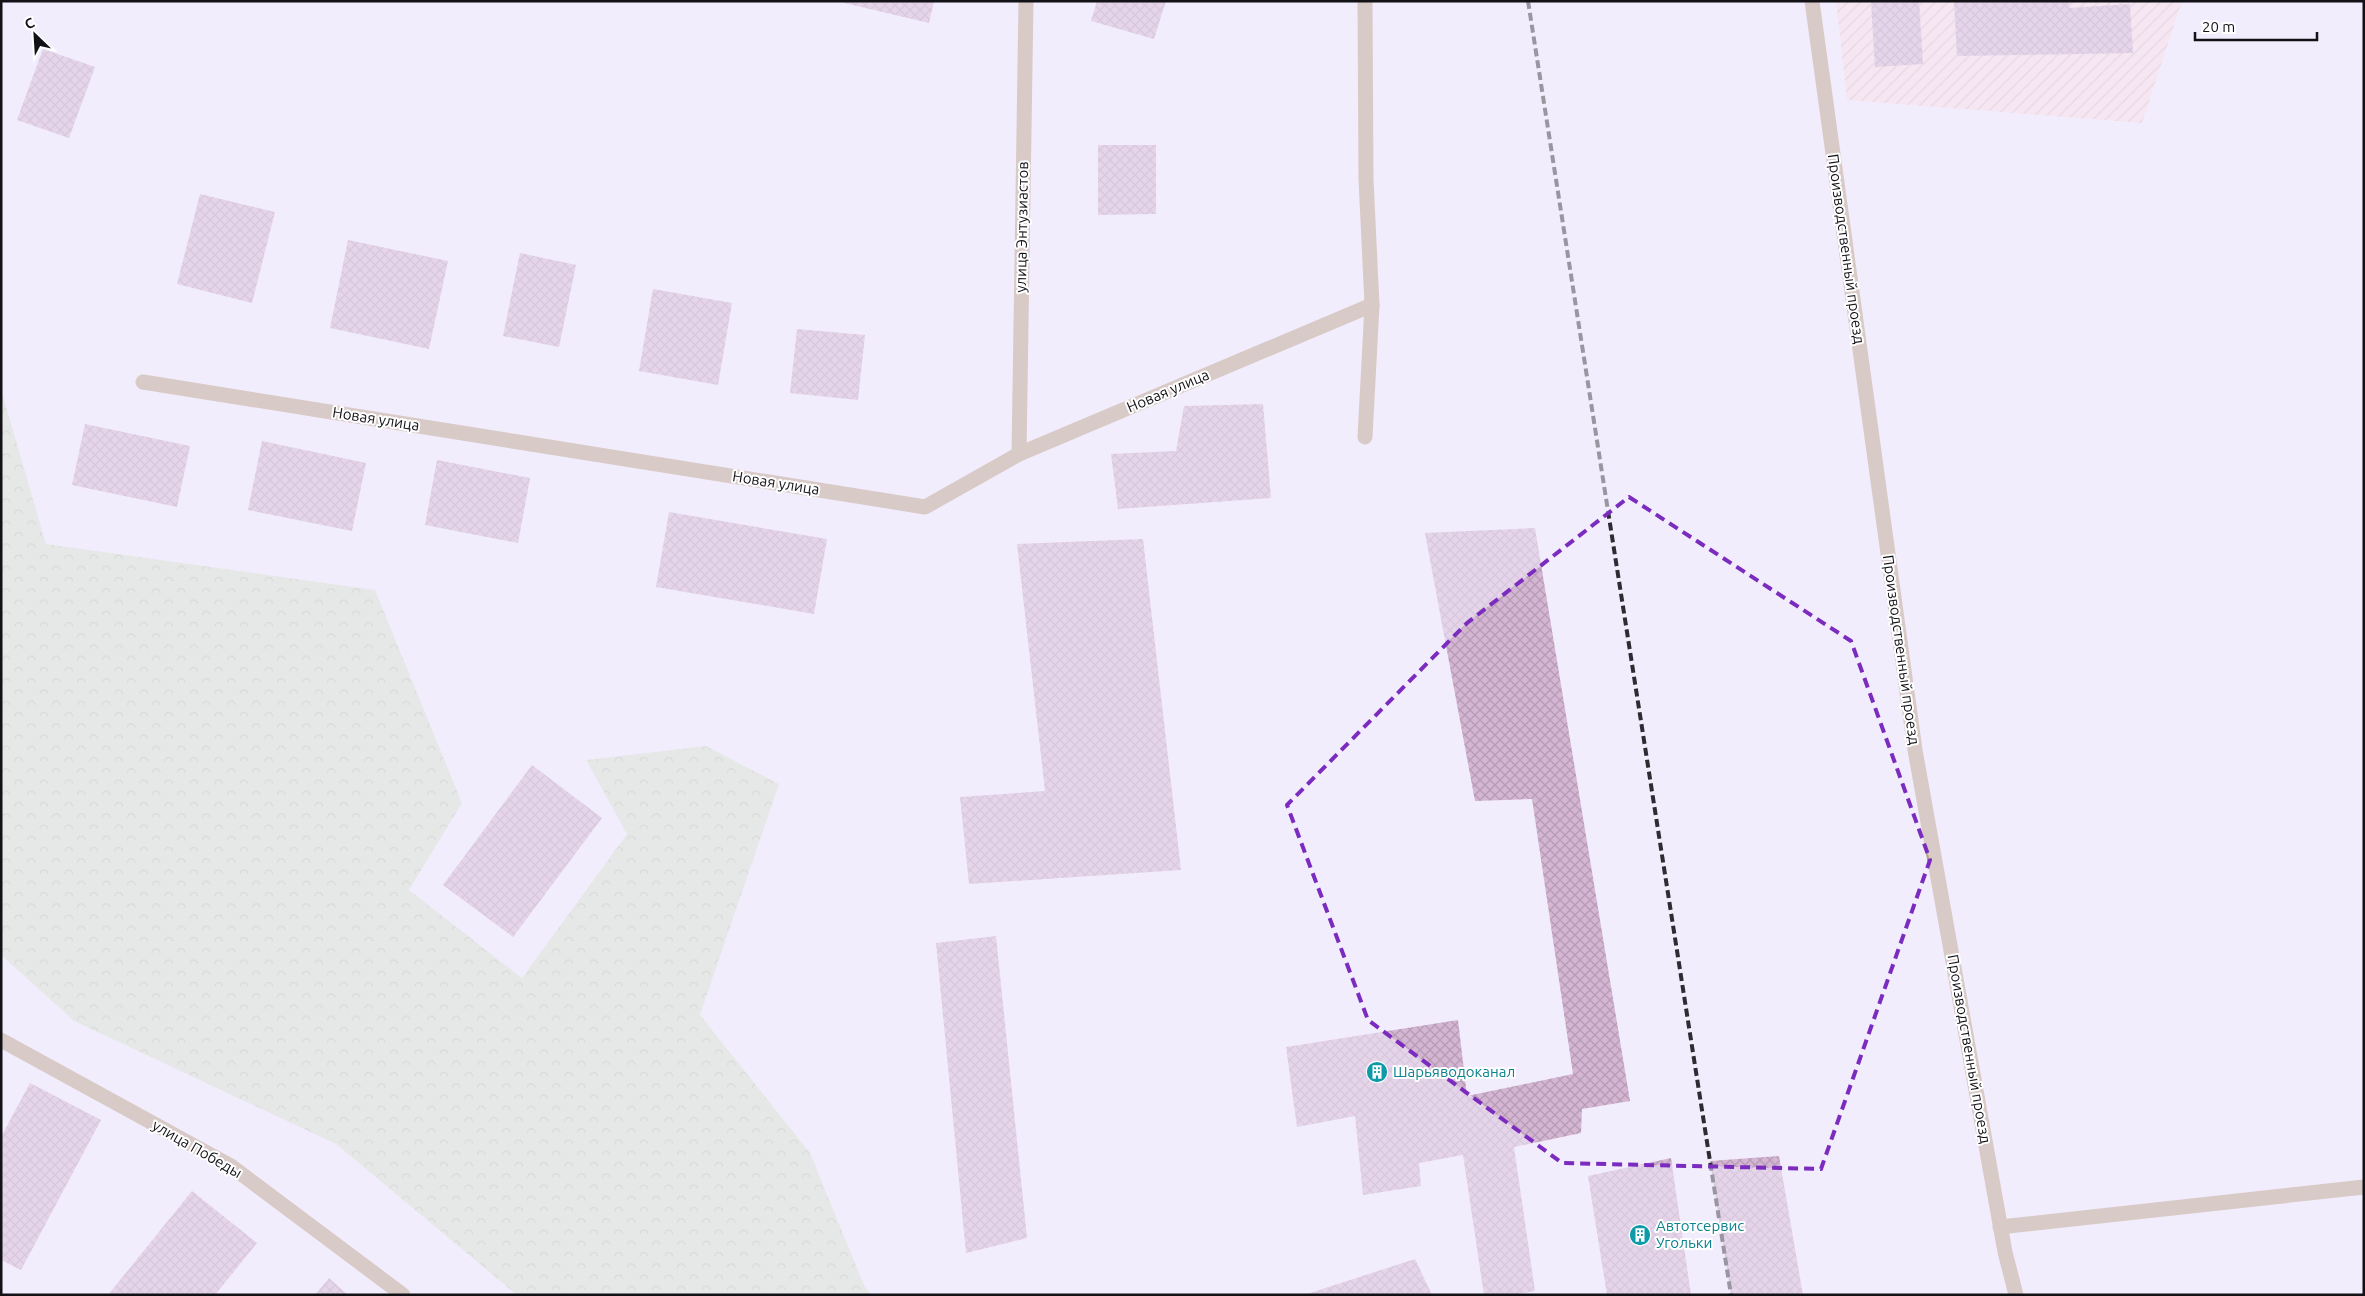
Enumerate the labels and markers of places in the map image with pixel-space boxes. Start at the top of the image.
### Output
building icon: Шарьяводоканал [1365,1060,1389,1084]
place label: Шарьяводоканал [1393,1063,1515,1080]
place label: Автотсервис Угольки [1656,1217,1744,1251]
building icon: Автотсервис Угольки [1628,1223,1652,1247]

